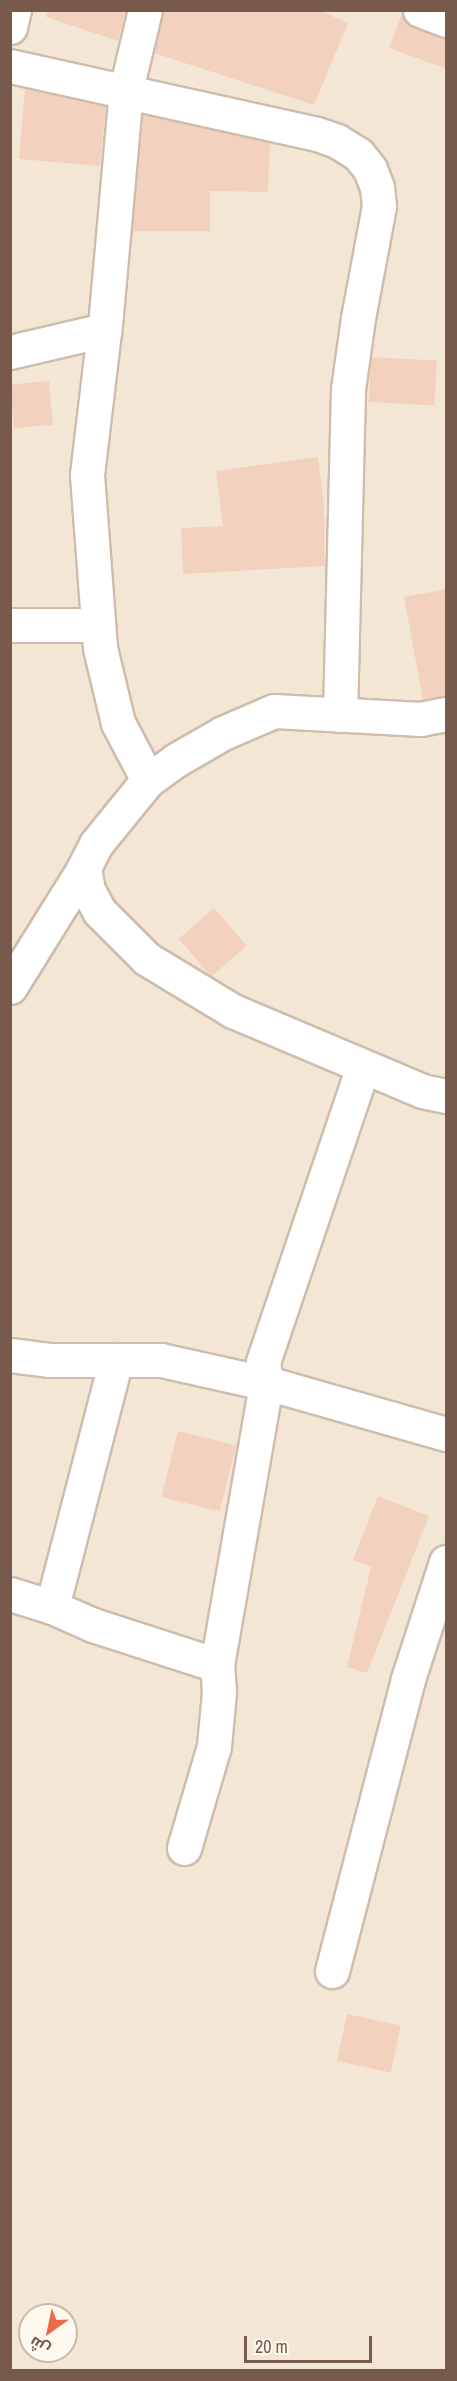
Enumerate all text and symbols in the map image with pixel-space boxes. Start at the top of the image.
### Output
north arrow [18,2303,78,2363]
scale bar [247,2324,374,2362]
text: ش [25,2332,54,2361]
text: 20 m [255,2334,288,2359]

